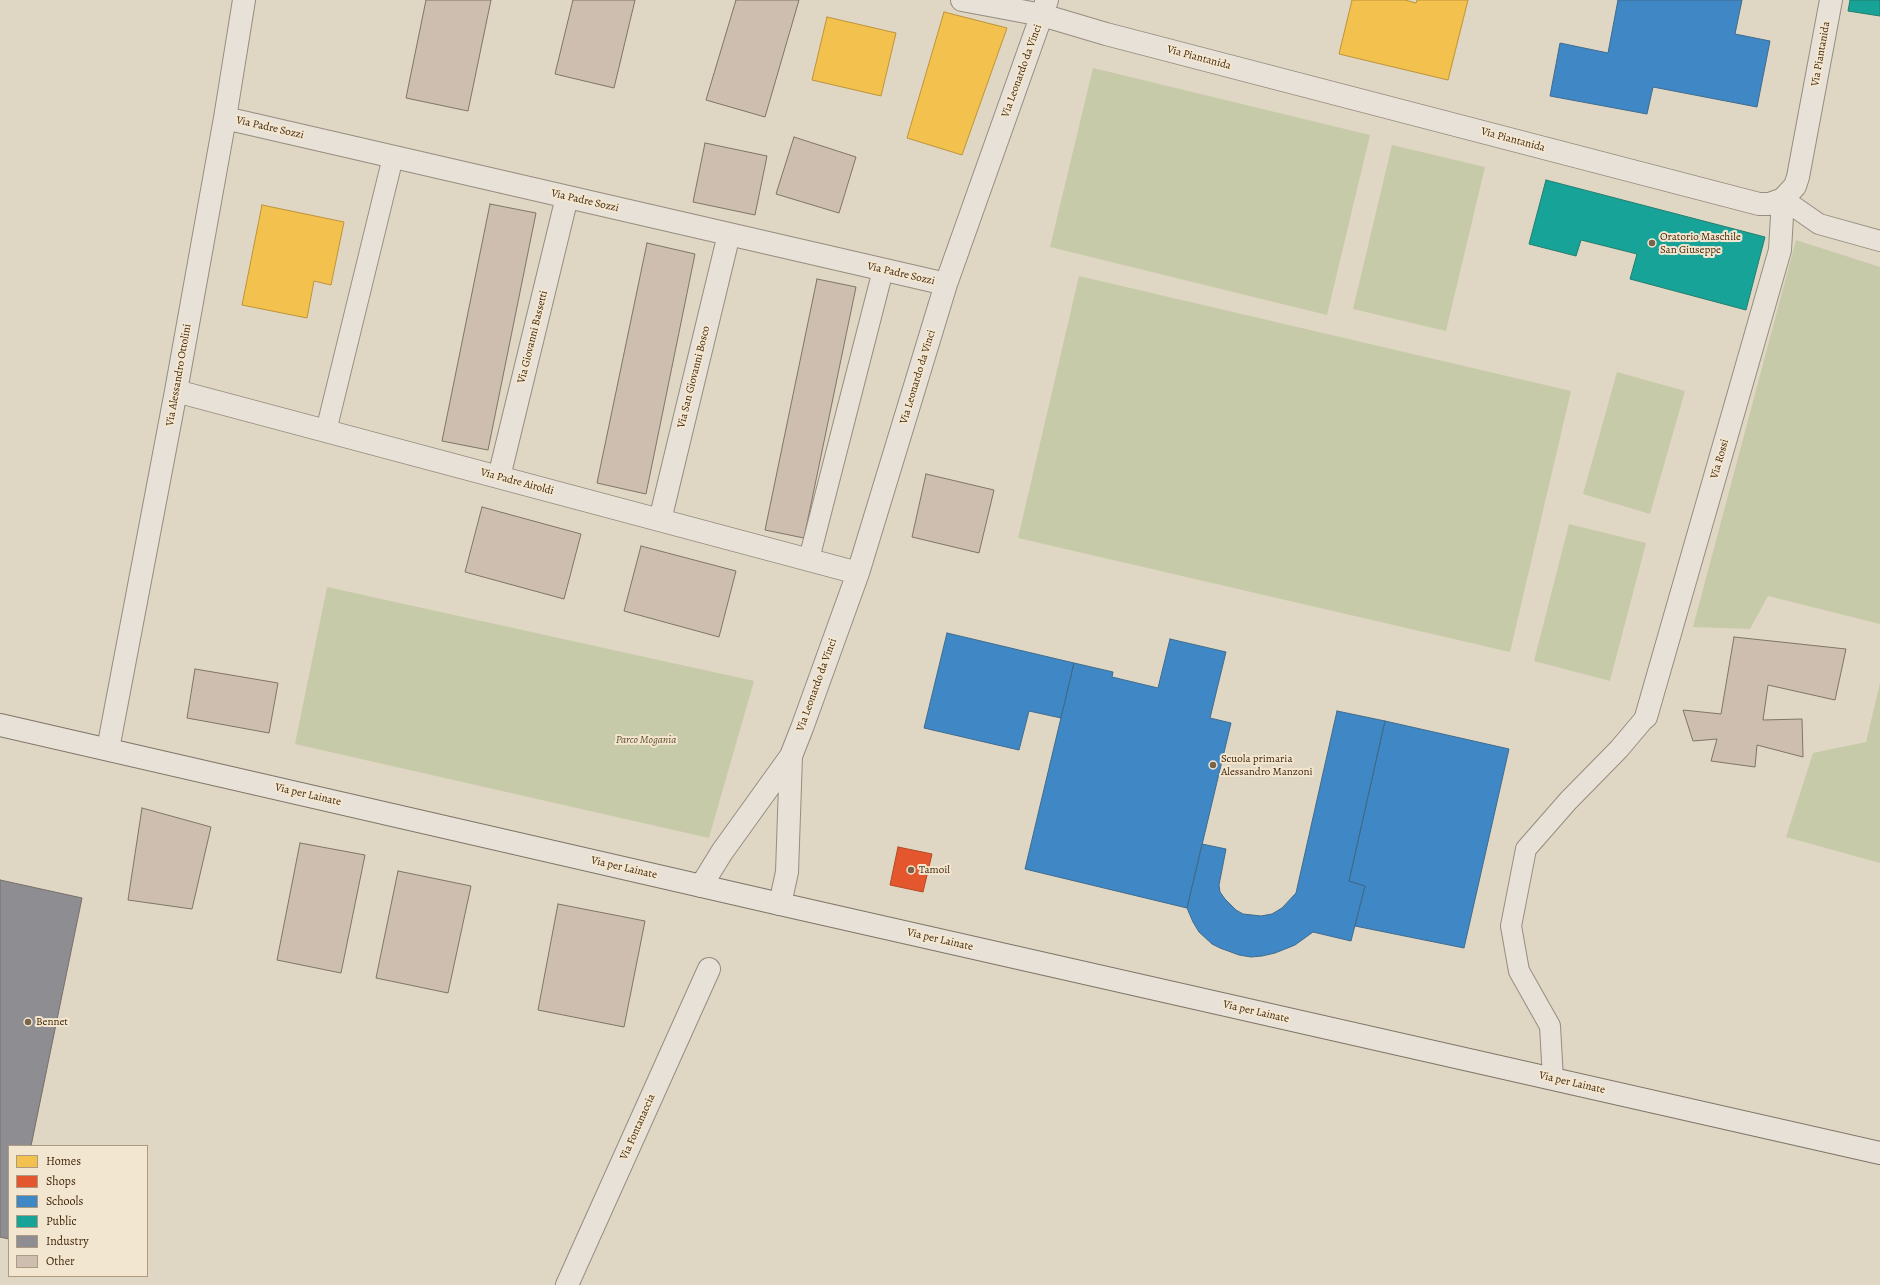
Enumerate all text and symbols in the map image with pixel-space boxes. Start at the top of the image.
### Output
street label: Via Piantanida [1809,20,1833,88]
street label: Via Leonardo da Vinci [999,23,1045,119]
street label: Via Piantanida [1166,43,1232,73]
street label: Via Padre Sozzi [235,114,305,142]
street label: Via Piantanida [1480,125,1546,155]
street label: Via Padre Sozzi [550,187,620,215]
place label: Oratorio Maschile San Giuseppe [1660,230,1741,256]
marker: Oratorio Maschile San Giuseppe [1647,238,1657,248]
street label: Via Padre Sozzi [866,260,936,288]
street label: Via Giovanni Bassetti [515,289,551,385]
street label: Via Alessandro Ottolini [164,323,194,427]
street label: Via San Giovanni Bosco [675,325,713,429]
street label: Via Leonardo da Vinci [897,328,939,426]
street label: Via Rossi [1708,438,1732,480]
street label: Via Padre Airoldi [479,466,555,498]
street label: Via Leonardo da Vinci [794,637,840,733]
park label: Parco Mogania [616,733,676,747]
place label: Scuola primaria Alessandro Manzoni [1221,752,1313,778]
marker: Scuola primaria Alessandro Manzoni [1208,760,1218,770]
street label: Via per Lainate [274,781,342,809]
street label: Via per Lainate [590,854,658,882]
place label: Tamoil [919,863,950,877]
marker: Tamoil [906,865,916,875]
street label: Via per Lainate [906,926,974,954]
street label: Via per Lainate [1222,998,1290,1026]
place label: Bennet [36,1015,68,1029]
marker: Bennet [23,1017,33,1027]
street label: Via per Lainate [1538,1069,1606,1097]
street label: Via Fontanaccia [618,1092,658,1162]
legend [8,1145,148,1277]
text: Homes [46,1153,81,1169]
text: Shops [46,1173,76,1189]
text: Schools [46,1193,83,1209]
text: Public [46,1213,77,1229]
text: Industry [46,1233,89,1249]
text: Other [46,1253,75,1269]

